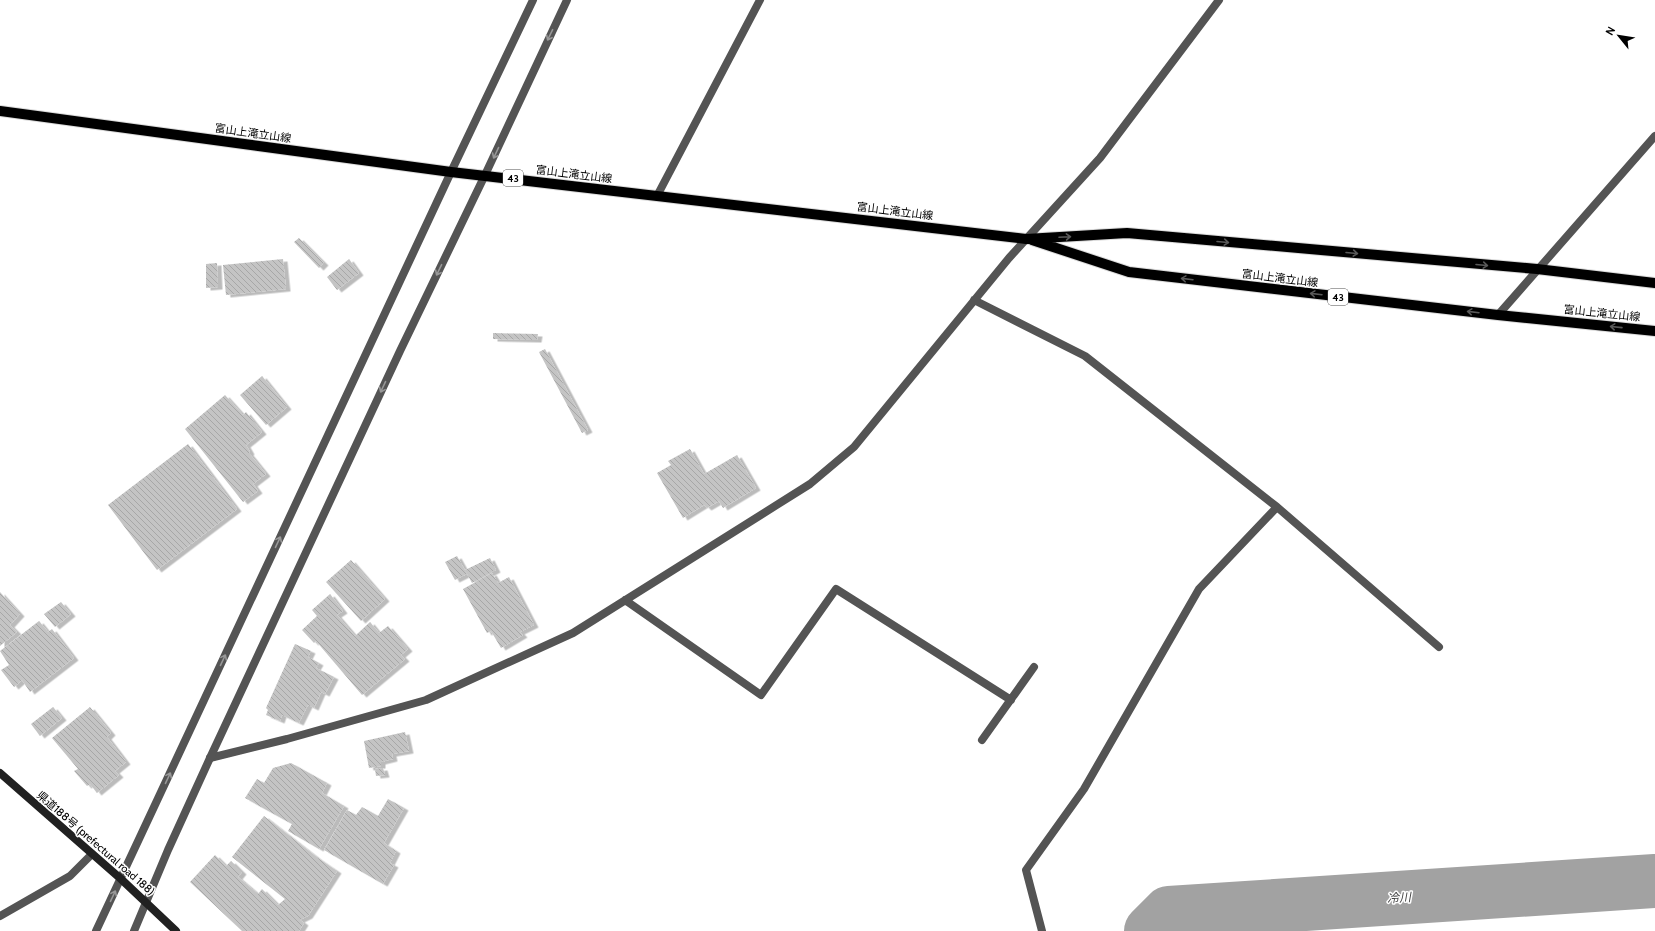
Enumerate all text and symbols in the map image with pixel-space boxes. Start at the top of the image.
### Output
north arrow [1599,16,1639,56]
text: N [1602,24,1618,38]
one-way arrow [546,29,553,41]
street label: 富山上滝立山線 [214,121,292,145]
one-way arrow [492,147,499,159]
street label: 富山上滝立山線 [535,162,613,186]
road number: 43 [503,170,523,186]
street label: 富山上滝立山線 [856,199,934,223]
one-way arrow [1058,233,1071,240]
one-way arrow [1216,238,1229,245]
one-way arrow [1345,250,1358,257]
one-way arrow [1475,261,1488,268]
one-way arrow [435,264,442,276]
street label: 富山上滝立山線 [1241,266,1319,290]
one-way arrow [1181,275,1194,283]
road number: 43 [1328,289,1348,305]
one-way arrow [1310,290,1323,298]
street label: 富山上滝立山線 [1563,302,1641,324]
one-way arrow [1467,308,1480,316]
one-way arrow [1610,323,1623,331]
one-way arrow [379,381,386,393]
one-way arrow [275,537,282,549]
one-way arrow [220,654,227,666]
one-way arrow [165,772,172,784]
street label: 県道188号 (prefectural road 188) [34,788,158,898]
water label: 冷川 [1386,889,1413,906]
one-way arrow [110,890,117,902]

